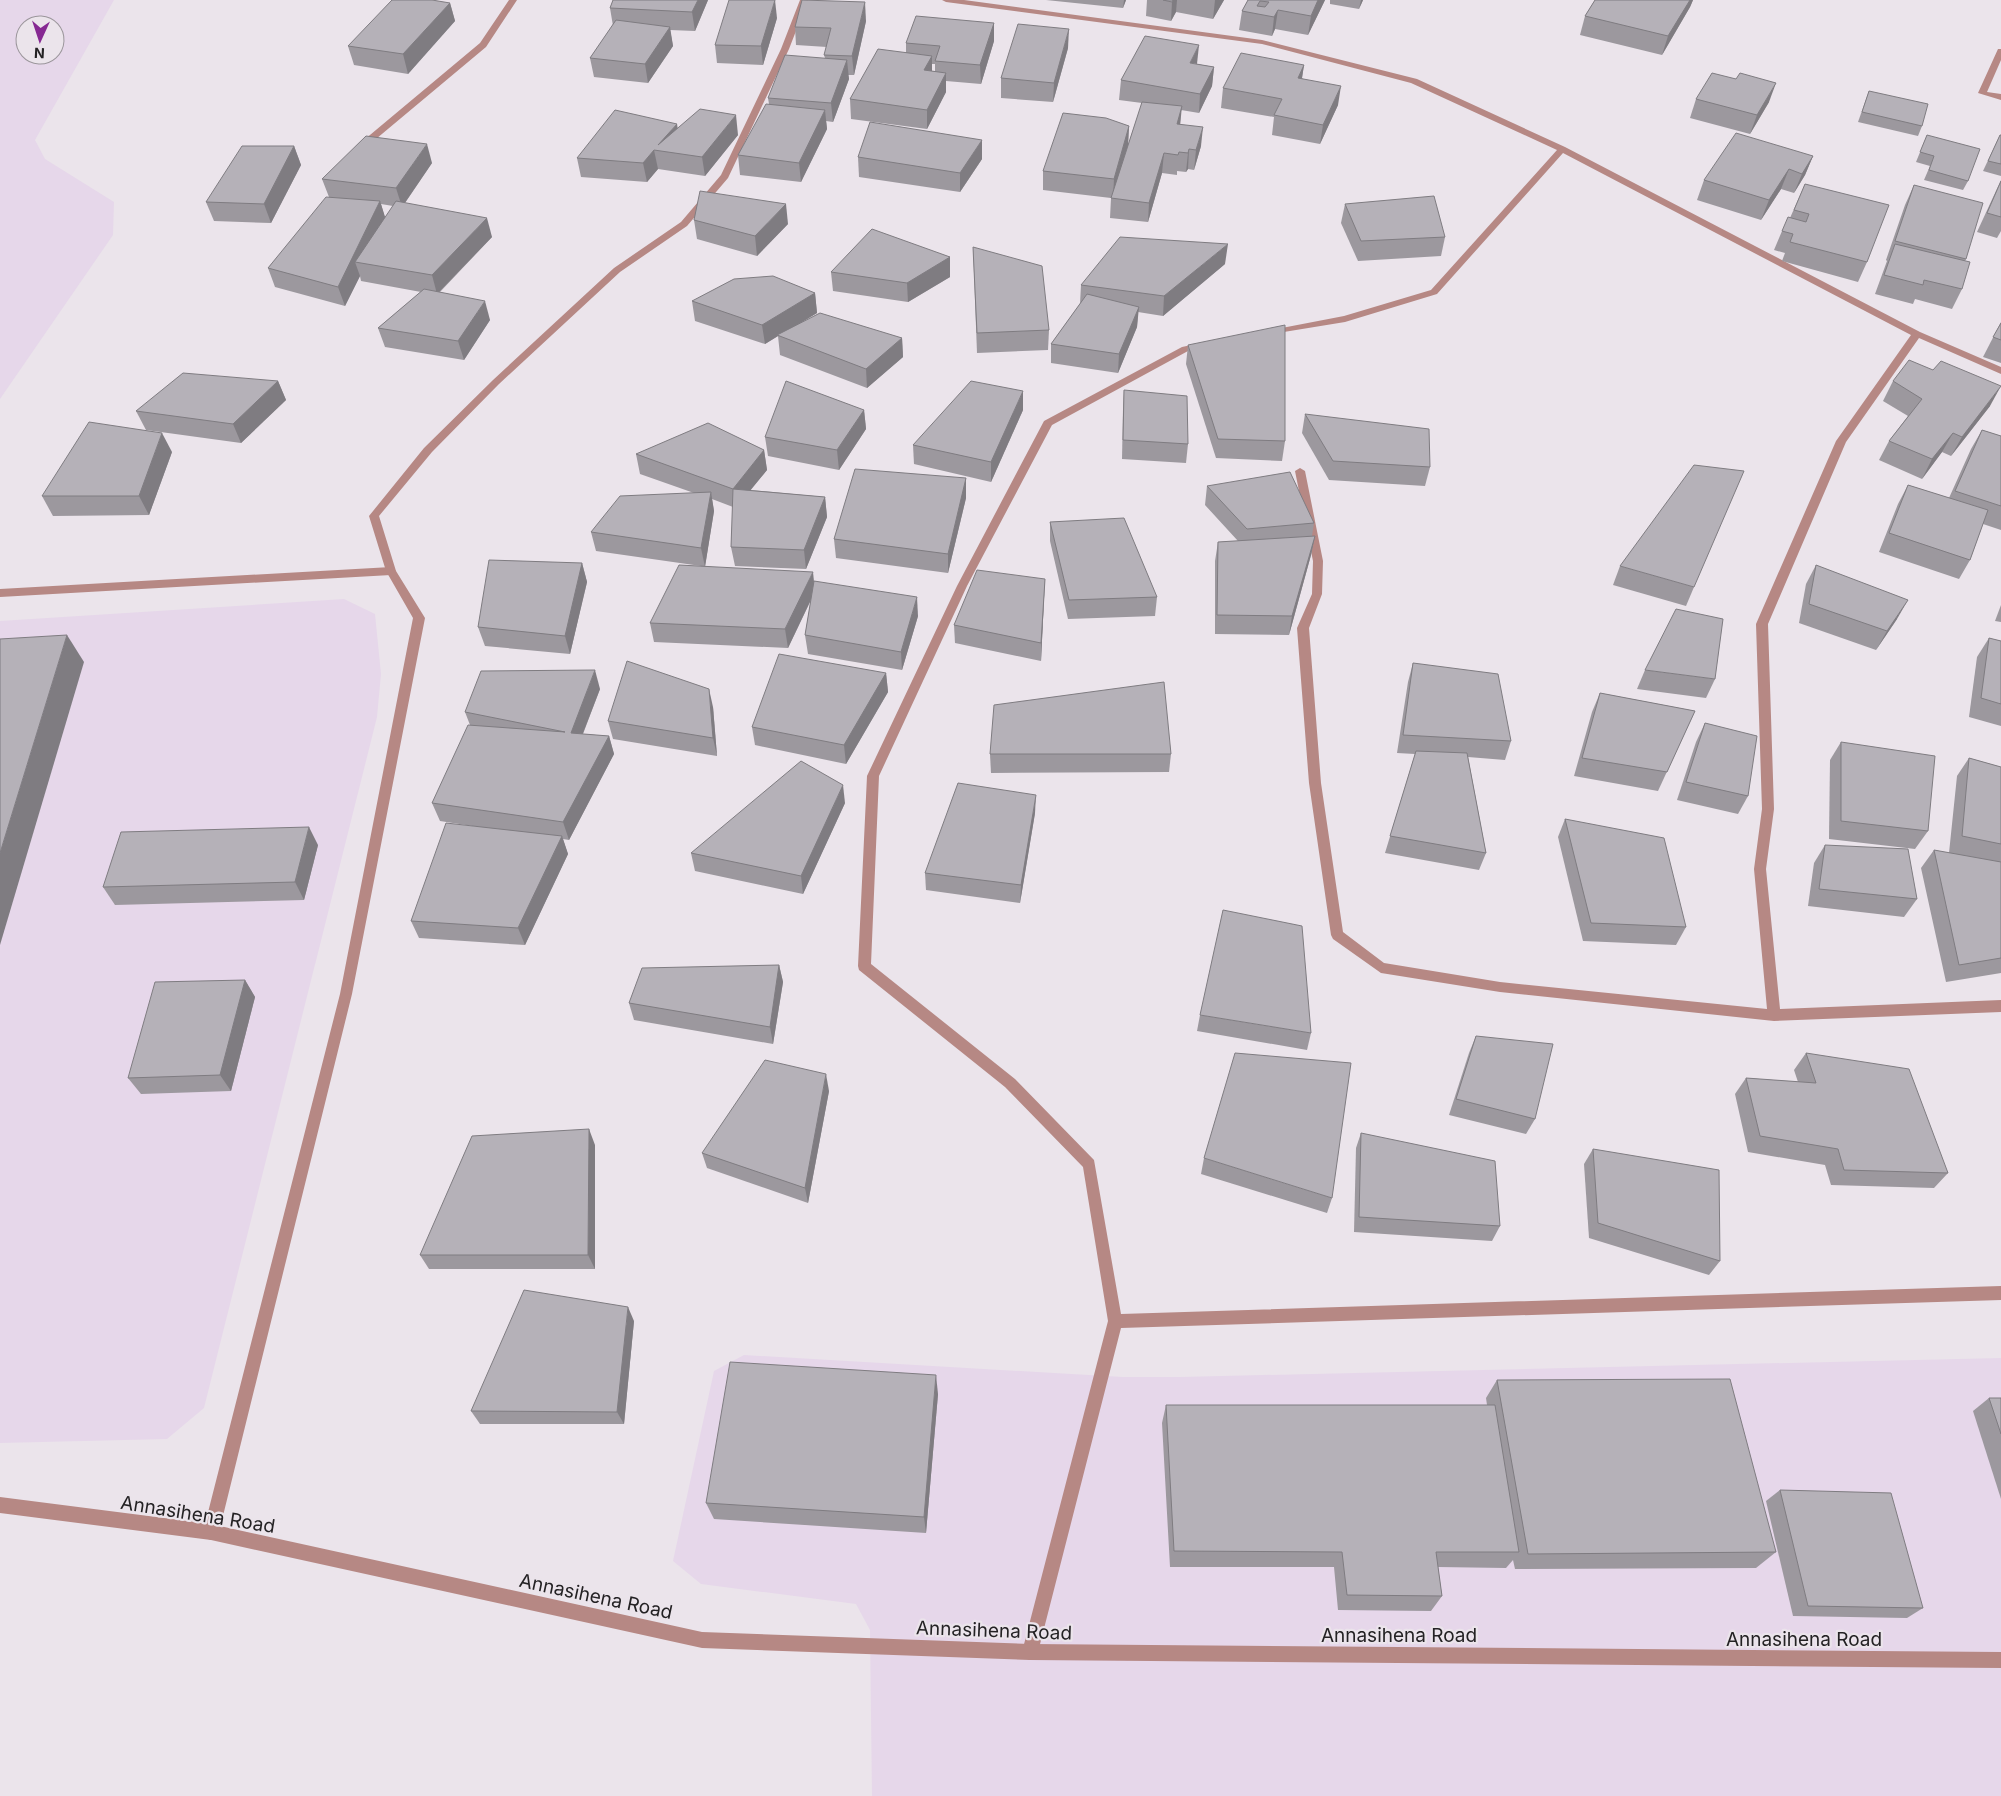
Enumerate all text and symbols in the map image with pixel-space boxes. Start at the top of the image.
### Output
north arrow [15,15,65,65]
text: N [34,45,45,62]
street label: Annasihena Road [119,1491,277,1538]
street label: Annasihena Road [517,1569,675,1624]
street label: Annasihena Road [916,1616,1072,1645]
street label: Annasihena Road [1321,1624,1477,1647]
street label: Annasihena Road [1726,1628,1882,1651]

